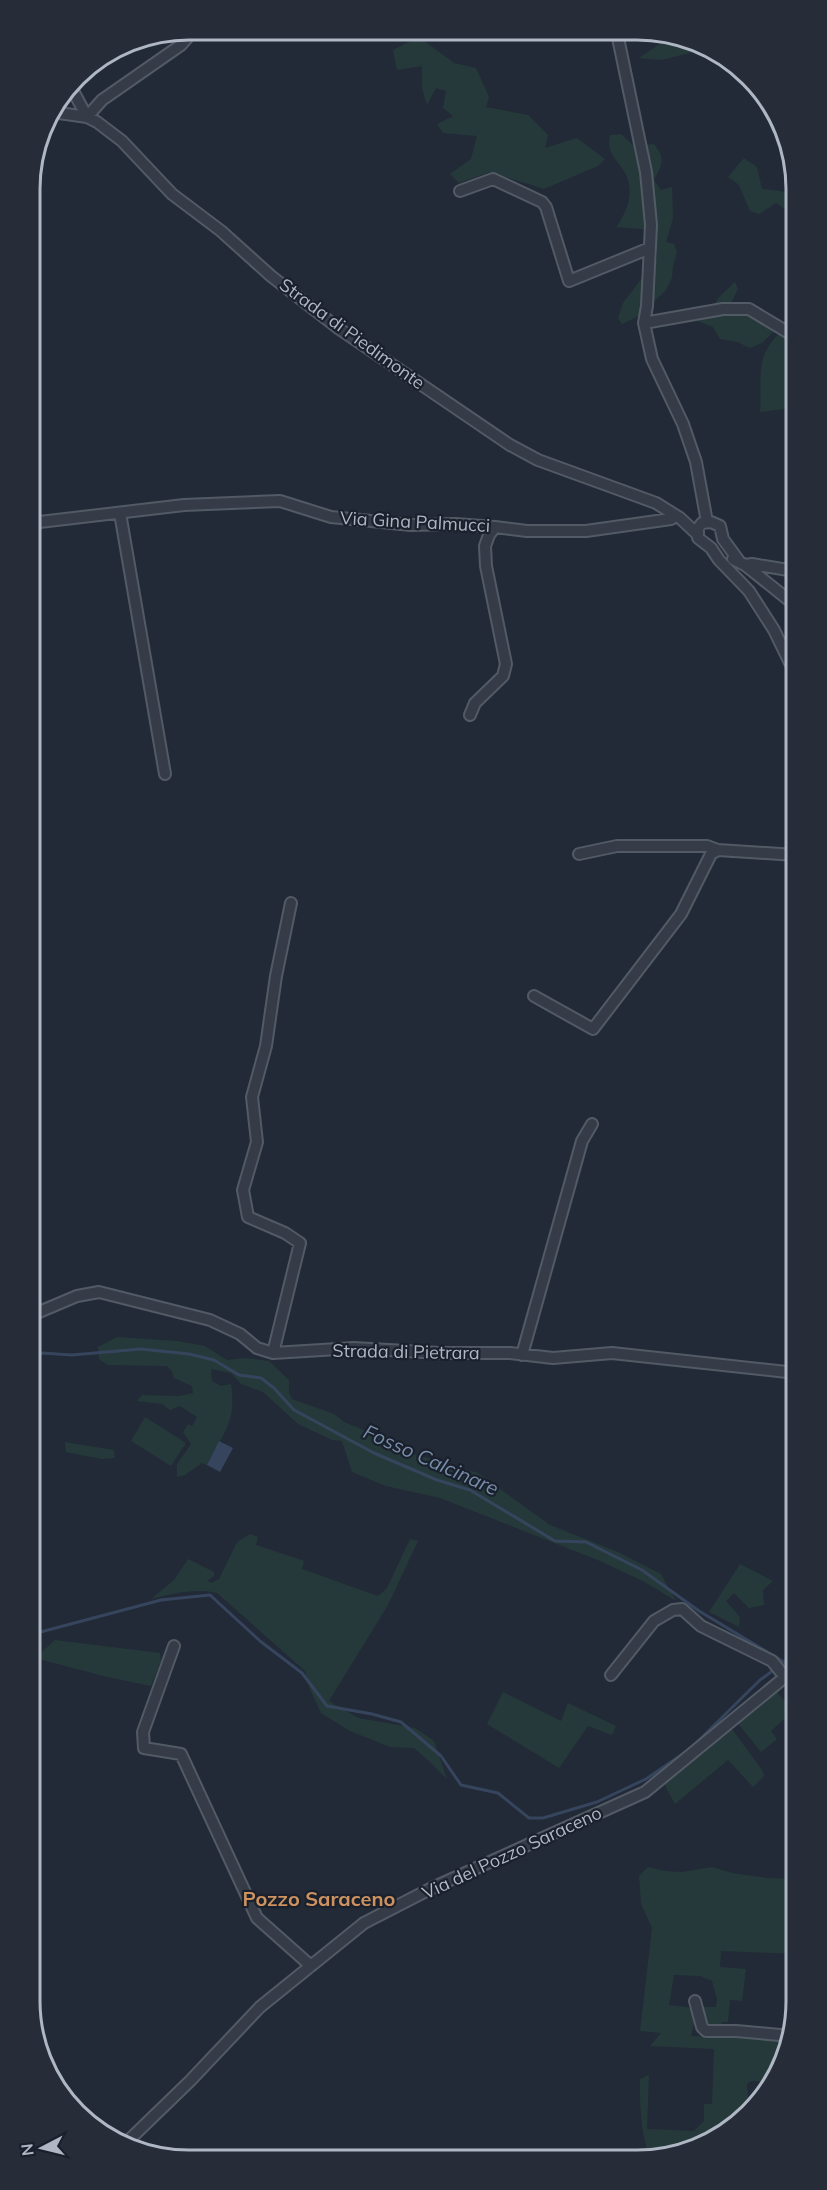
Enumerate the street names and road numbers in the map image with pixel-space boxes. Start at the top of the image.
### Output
street label: Strada di Piedimonte [275,273,430,394]
street label: Via Gina Palmucci [339,506,491,537]
street label: Strada di Pietrara [332,1339,480,1364]
street label: Via del Pozzo Saraceno [418,1801,605,1904]

